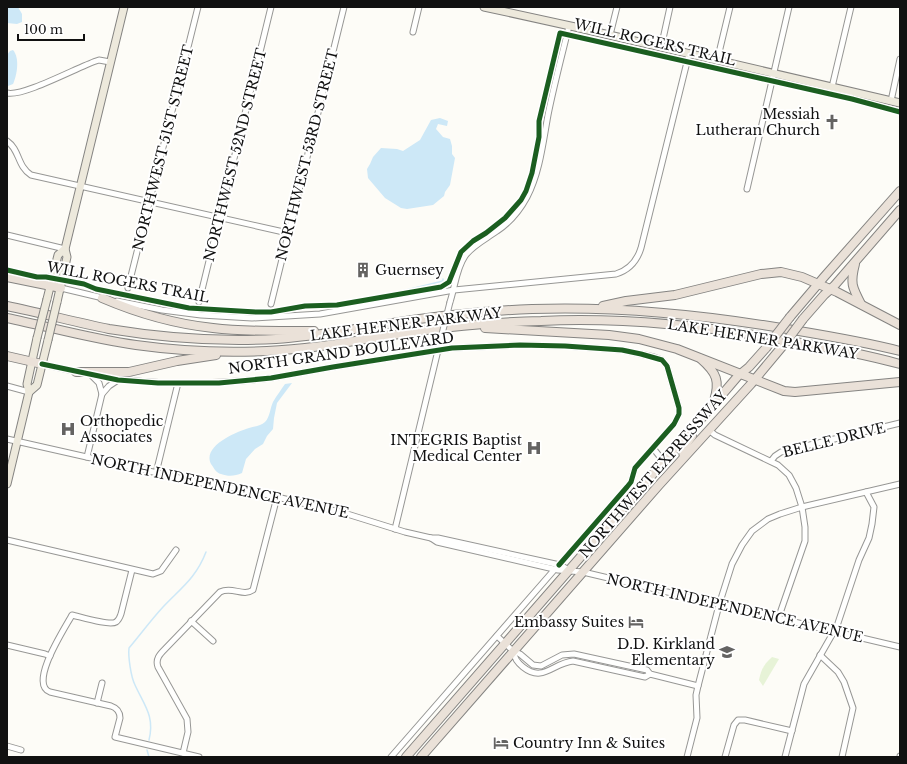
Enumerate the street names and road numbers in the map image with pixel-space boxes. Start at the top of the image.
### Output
street label: WILL ROGERS TRAIL [571,14,738,69]
street label: NORTHWEST 51ST STREET [129,43,197,253]
street label: NORTHWEST 52ND STREET [200,46,270,264]
street label: NORTHWEST 53RD STREET [272,47,342,263]
street label: WILL ROGERS TRAIL [44,257,211,307]
street label: LAKE HEFNER PARKWAY [309,303,504,345]
street label: LAKE HEFNER PARKWAY [666,315,860,363]
street label: NORTH GRAND BOULEVARD [227,328,455,378]
street label: NORTHWEST EXPRESSWAY [575,386,731,562]
street label: BELLE DRIVE [781,419,887,461]
street label: NORTH INDEPENDENCE AVENUE [89,450,351,522]
street label: NORTH INDEPENDENCE AVENUE [605,570,865,646]

